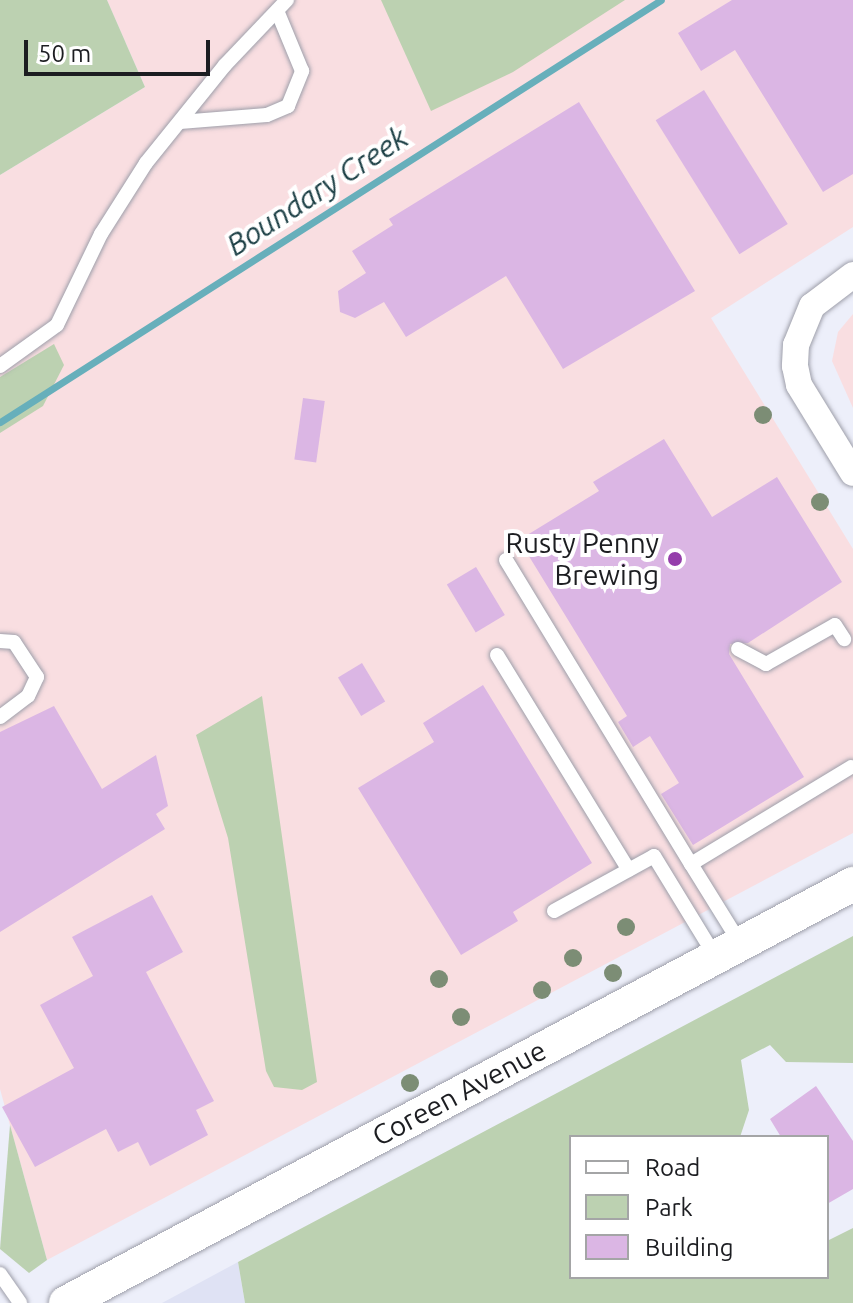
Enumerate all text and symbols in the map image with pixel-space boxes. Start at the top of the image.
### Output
scale bar [28,24,214,74]
text: 50 m [38,40,91,67]
water label: Boundary Creek [220,119,414,263]
place label: Rusty Penny Brewing [506,526,659,592]
marker: Rusty Penny Brewing [666,550,684,568]
street label: Coreen Avenue [366,1033,552,1153]
legend [569,1135,829,1279]
text: Road [645,1154,700,1181]
text: Park [645,1194,693,1221]
text: Building [645,1234,733,1261]

